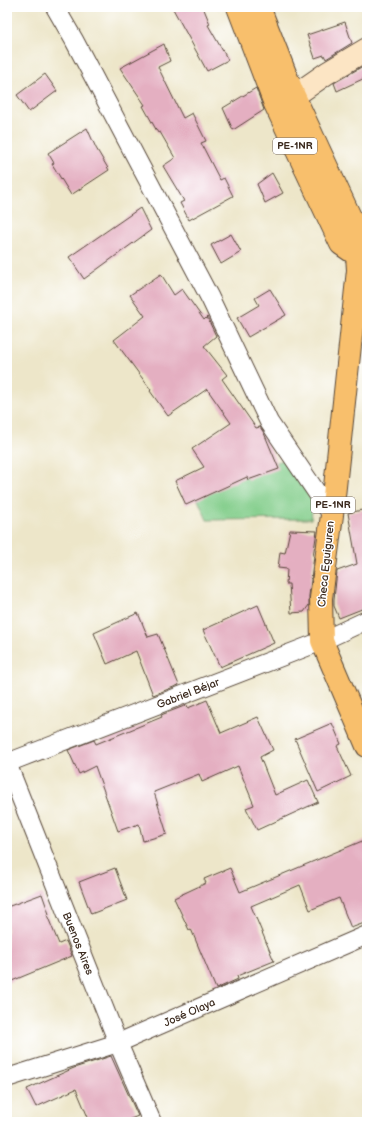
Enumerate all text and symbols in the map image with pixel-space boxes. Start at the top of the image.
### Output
road number: PE-1NR [273,138,317,154]
road number: PE-1NR [311,497,355,513]
street label: Checa Eguiguren [315,520,337,608]
street label: Gabriel Béjar [155,675,222,711]
street label: Buenos Aires [60,910,97,977]
street label: José Olaya [161,995,217,1029]

